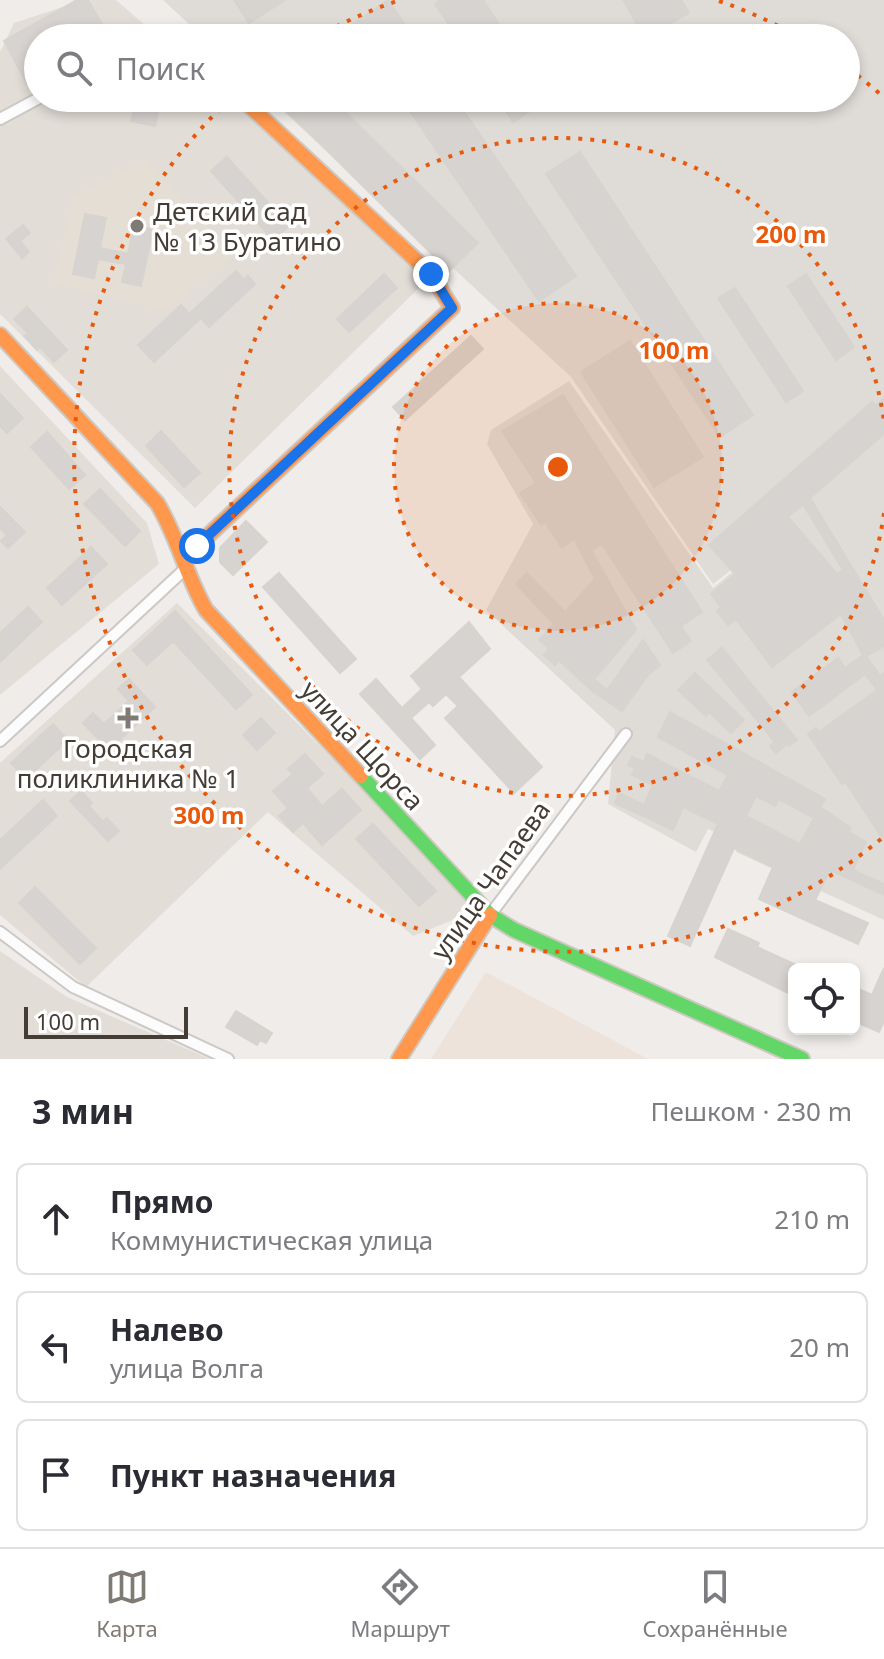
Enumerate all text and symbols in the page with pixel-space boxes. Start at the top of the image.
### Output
search box [24,24,860,112]
icon: search [52,46,96,90]
text: Поиск [116,48,205,89]
place label: Детский сад № 13 Буратино [153,193,341,259]
marker: Детский сад № 13 Буратино [128,217,146,235]
text: 200 m [756,217,826,250]
route end [413,256,449,292]
text: 100 m [639,333,709,366]
centre of rings [544,453,572,481]
route start [179,528,215,564]
street label: улица Щорса [293,672,433,818]
marker: Городская поликлиника № 1 [117,707,139,729]
place label: Городская поликлиника № 1 [17,730,239,796]
street label: улица Чапаева [422,793,558,967]
text: 300 m [174,798,244,831]
map controls [788,963,860,1035]
button: locate [788,963,860,1035]
scale bar [24,1003,188,1039]
text: 100 m [36,1006,100,1036]
text: 3 мин [32,1088,134,1134]
text: Пешком · 230 m [650,1093,852,1129]
text: Прямо [110,1181,214,1222]
icon: ahead [34,1197,78,1241]
text: 210 m [774,1201,850,1237]
text: Коммунистическая улица [110,1222,433,1258]
text: Налево [110,1309,224,1350]
icon: left [34,1325,78,1369]
text: 20 m [789,1329,850,1365]
text: улица Волга [110,1350,264,1386]
icon: arrive [34,1453,78,1497]
text: Пункт назначения [110,1455,396,1496]
tab: Карта [96,1565,158,1643]
tab: Маршрут [350,1565,450,1643]
tab: Сохранённые [643,1565,788,1643]

